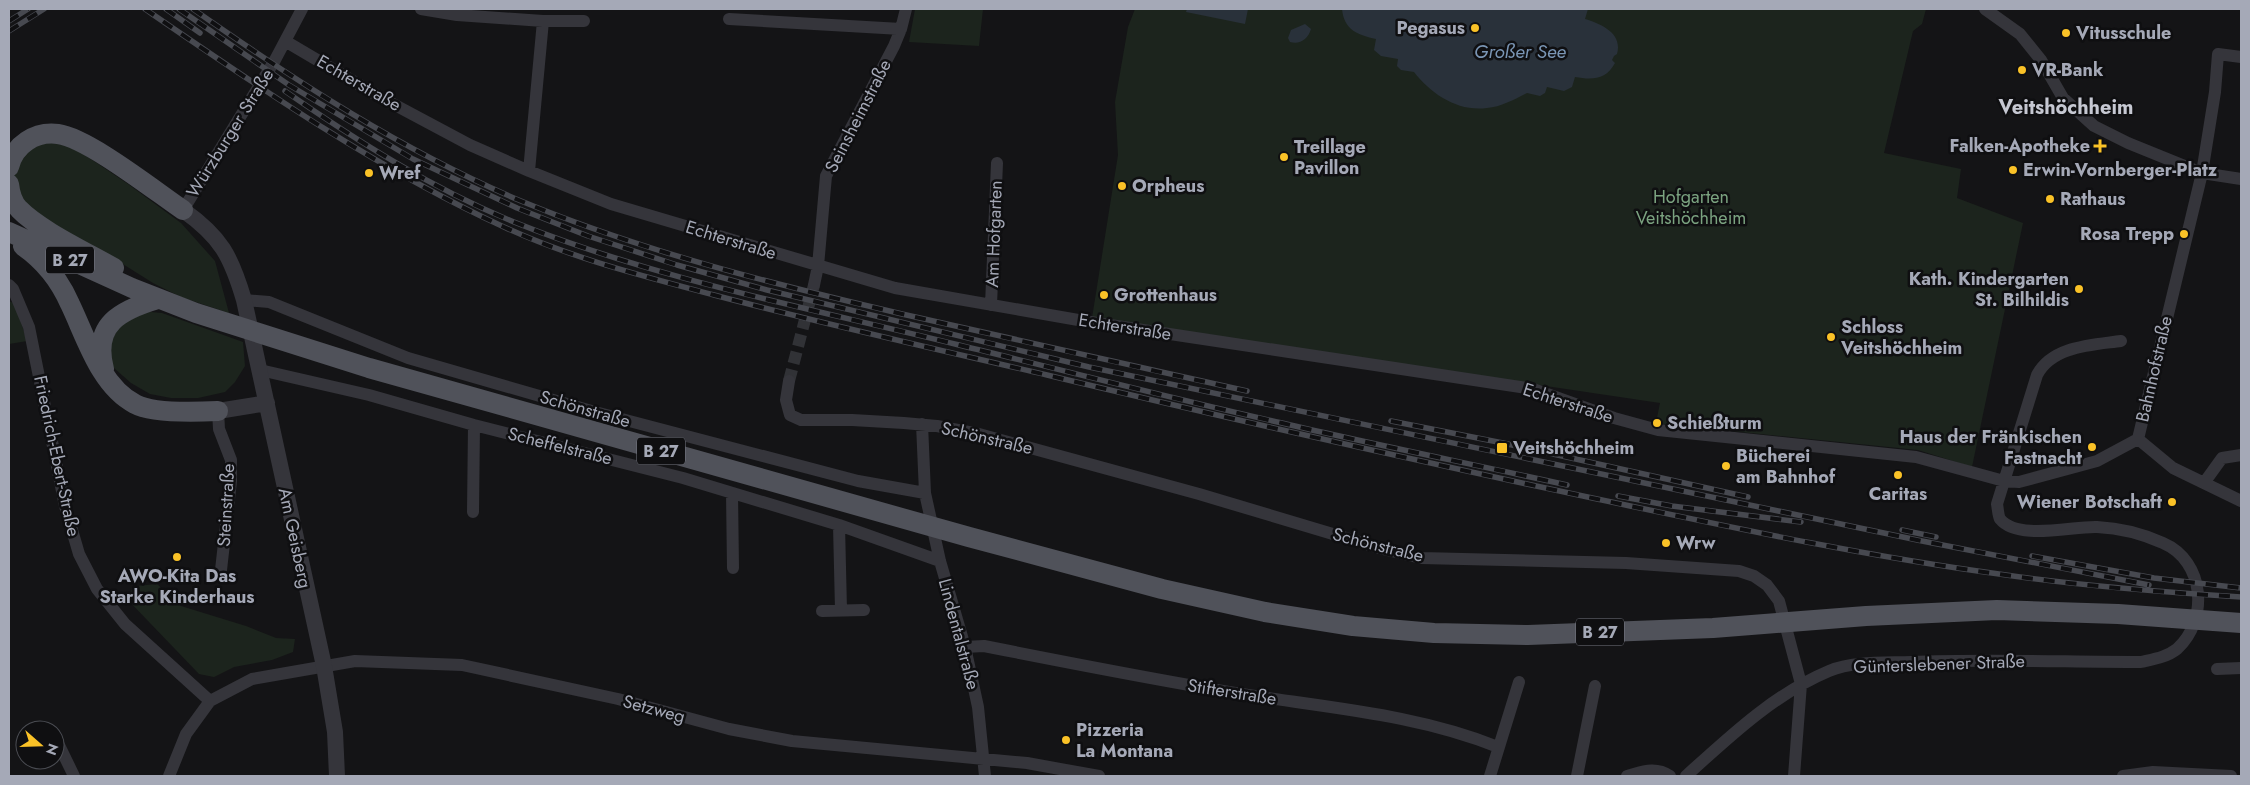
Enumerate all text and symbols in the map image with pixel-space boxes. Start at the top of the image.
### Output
place label: Pegasus [1397,15,1465,41]
place label: Vitusschule [2075,20,2171,46]
marker: Pegasus [1469,22,1481,34]
marker: Vitusschule [2060,27,2072,39]
water label: Großer See [1474,38,1566,65]
street label: Echterstraße [312,48,406,118]
street label: Seinsheimstraße [818,55,898,177]
place label: VR-Bank [2031,57,2104,83]
street label: Würzburger Straße [180,64,280,202]
marker: VR-Bank [2016,64,2028,76]
district label: Veitshöchheim [1998,93,2133,122]
place label: Falken-Apotheke [1950,133,2090,159]
place label: Treillage Pavillon [1294,134,1366,181]
marker: Falken-Apotheke [2094,140,2106,152]
marker: Treillage Pavillon [1278,151,1290,163]
place label: Erwin-Vornberger-Platz [2023,157,2218,183]
place label: Wref [379,160,421,186]
marker: Erwin-Vornberger-Platz [2007,164,2019,176]
marker: Wref [363,167,375,179]
place label: Orpheus [1132,173,1204,199]
street label: Am Hofgarten [979,180,1009,288]
marker: Orpheus [1116,180,1128,192]
park label: Hofgarten Veitshöchheim [1636,184,1746,231]
place label: Rathaus [2060,186,2126,212]
marker: Rathaus [2044,193,2056,205]
street label: Echterstraße [682,214,780,266]
place label: Rosa Trepp [2080,221,2174,247]
marker: Rosa Trepp [2178,228,2190,240]
road number: B 27 [46,246,94,274]
place label: Kath. Kindergarten St. Bilhildis [1909,266,2069,313]
place label: Grottenhaus [1114,282,1217,308]
marker: Kath. Kindergarten St. Bilhildis [2073,283,2085,295]
marker: Grottenhaus [1098,289,1110,301]
street label: Echterstraße [1077,307,1173,347]
place label: Schloss Veitshöchheim [1840,314,1962,361]
street label: Bahnhofstraße [2129,314,2179,424]
marker: Schloss Veitshöchheim [1825,331,1837,343]
street label: Friedrich-Ebert-Straße [27,373,87,539]
street label: Echterstraße [1519,376,1617,430]
street label: Schönstraße [537,384,633,434]
place label: Schießturm [1667,410,1762,436]
street label: Schönstraße [939,415,1035,461]
marker: Schießturm [1651,417,1663,429]
street label: Scheffelstraße [505,420,615,472]
place label: Haus der Fränkischen Fastnacht [1899,424,2082,471]
place label: Veitshöchheim [1512,435,1634,461]
road number: B 27 [637,438,685,464]
marker: Veitshöchheim [1495,441,1509,455]
marker: Haus der Fränkischen Fastnacht [2086,441,2098,453]
place label: Bücherei am Bahnhof [1736,443,1836,490]
marker: Bücherei am Bahnhof [1720,460,1732,472]
street label: Steinstraße [211,463,241,547]
marker: Caritas [1892,469,1904,481]
place label: Caritas [1869,481,1927,507]
street label: Am Geisberg [272,485,318,591]
place label: Wiener Botschaft [2017,489,2162,515]
marker: Wiener Botschaft [2166,496,2178,508]
street label: Schönstraße [1330,521,1426,569]
place label: Wrw [1676,530,1716,556]
marker: Wrw [1660,537,1672,549]
marker: AWO-Kita Das Starke Kinderhaus [171,551,183,563]
place label: AWO-Kita Das Starke Kinderhaus [99,563,255,610]
street label: Lindentalstraße [932,575,986,693]
road number: B 27 [1576,618,1624,646]
street label: Günterslebener Straße [1853,648,2025,680]
street label: Stifterstraße [1186,672,1278,712]
street label: Setzweg [620,688,688,730]
place label: Pizzeria La Montana [1076,717,1173,764]
north arrow [15,720,65,770]
marker: Pizzeria La Montana [1060,734,1072,746]
text: N [41,741,64,758]

